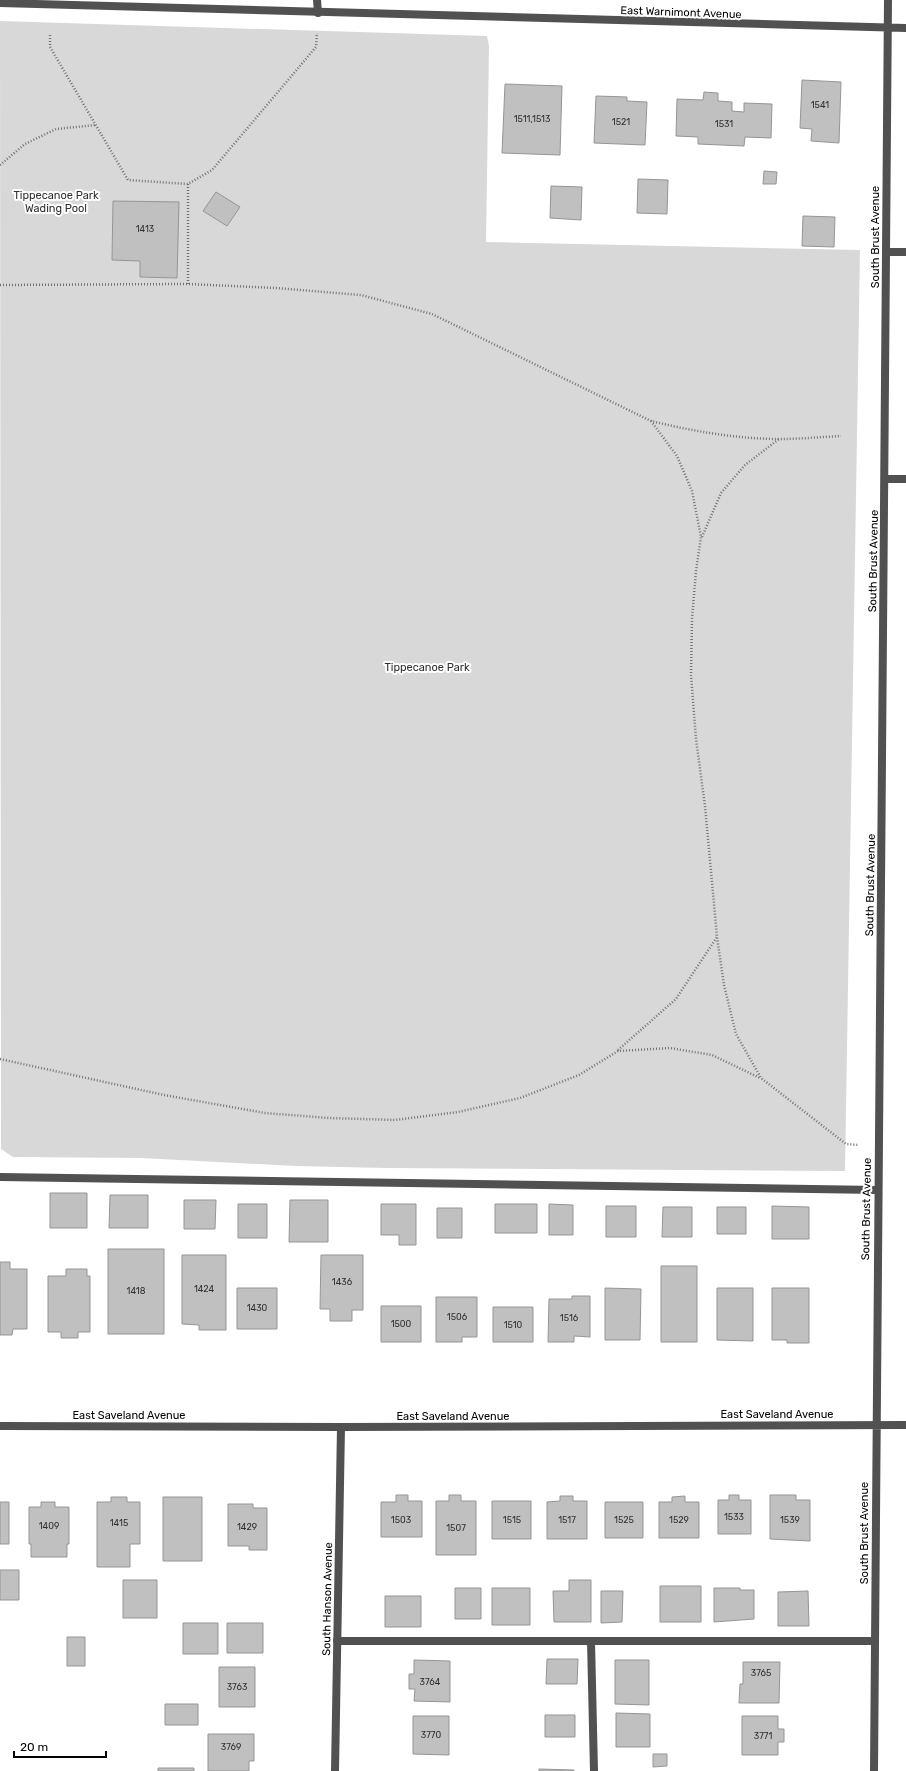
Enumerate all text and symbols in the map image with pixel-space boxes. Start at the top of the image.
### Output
street label: East Warnimont Avenue [620,4,742,21]
house number: 1541 [811,100,829,110]
house number: 1511,1513 [514,114,550,124]
house number: 1521 [612,117,630,127]
house number: 1531 [715,119,733,129]
street label: South Brust Avenue [869,186,882,288]
park label: Tippecanoe Park Wading Pool [13,189,99,215]
house number: 1413 [136,224,154,234]
street label: South Brust Avenue [866,510,881,612]
park label: Tippecanoe Park [384,661,470,674]
street label: South Brust Avenue [863,834,878,936]
street label: South Brust Avenue [859,1158,874,1260]
house number: 1436 [332,1277,353,1287]
house number: 1424 [194,1284,215,1294]
house number: 1418 [127,1286,146,1296]
house number: 1430 [247,1303,268,1313]
house number: 1506 [447,1312,468,1322]
house number: 1516 [560,1313,579,1323]
house number: 1500 [391,1319,412,1329]
house number: 1510 [504,1320,523,1330]
street label: East Saveland Avenue [720,1408,834,1421]
street label: East Saveland Avenue [72,1409,186,1422]
street label: East Saveland Avenue [396,1410,510,1423]
street label: South Brust Avenue [858,1482,871,1584]
house number: 1533 [724,1512,744,1522]
house number: 1503 [391,1515,411,1525]
house number: 1515 [503,1515,521,1525]
house number: 1517 [558,1515,576,1525]
house number: 1525 [614,1515,634,1525]
house number: 1529 [669,1515,689,1525]
house number: 1539 [780,1515,800,1525]
house number: 1415 [110,1518,128,1528]
house number: 1409 [39,1521,59,1531]
house number: 1429 [237,1522,257,1532]
house number: 1507 [446,1523,466,1533]
street label: South Hanson Avenue [320,1542,335,1656]
house number: 3765 [751,1668,771,1678]
house number: 3764 [420,1677,441,1687]
house number: 3763 [227,1682,247,1692]
house number: 3770 [421,1730,441,1740]
house number: 3771 [754,1731,772,1741]
scale bar [14,1733,106,1759]
text: 20 m [20,1740,48,1754]
house number: 3769 [221,1742,241,1752]

